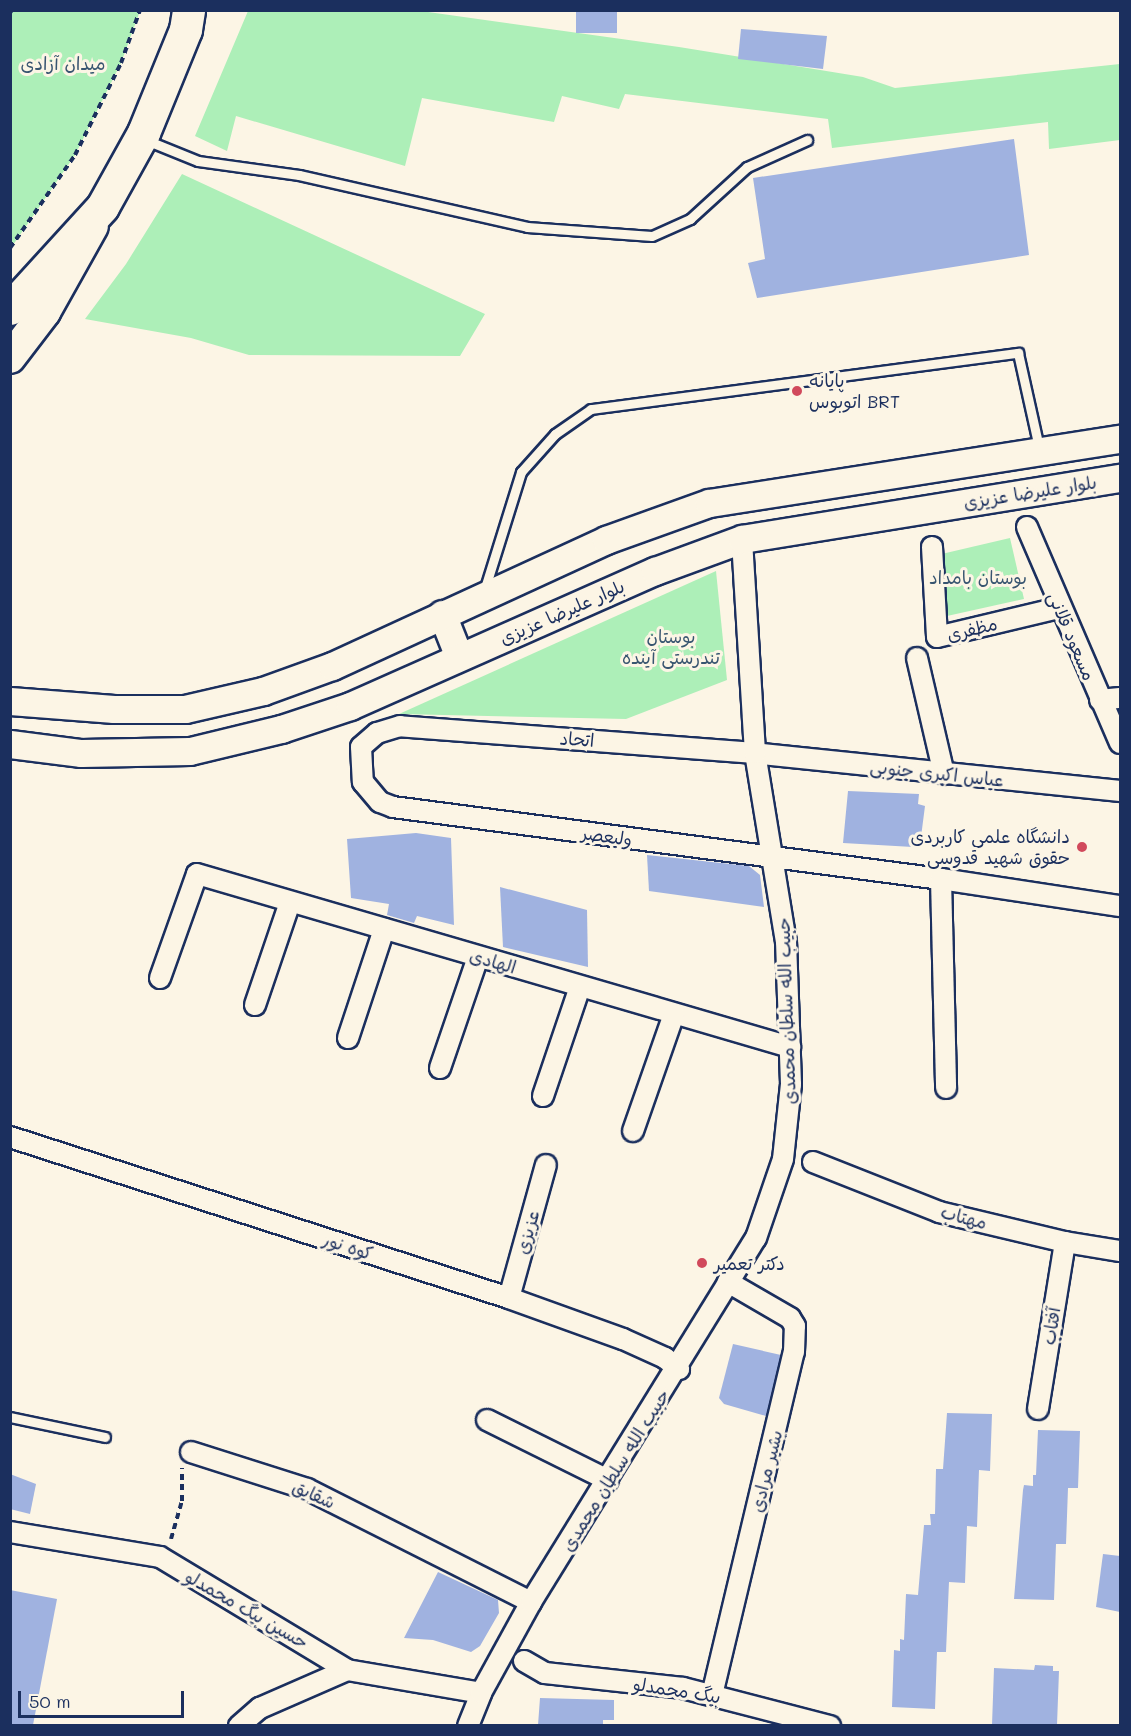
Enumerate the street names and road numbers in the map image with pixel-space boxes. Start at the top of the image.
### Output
street label: بلوار علیرضا عزیزی [962,471,1098,513]
street label: بلوار علیرضا عزیزی [496,575,628,649]
street label: مسعود قلانی [1044,588,1100,684]
street label: مظفری [945,612,999,646]
street label: اتحاد [559,727,595,751]
street label: عباس اکبری جنوبی [869,755,1005,791]
street label: ولیعصر [580,822,634,850]
street label: حبیب الله سلطان محمدی [772,917,800,1105]
street label: الهادی [467,944,519,978]
street label: مهتاب [938,1200,990,1234]
street label: عزیزی [510,1208,544,1256]
street label: کوه نور [320,1228,376,1264]
street label: آفتاب [1037,1306,1065,1346]
street label: حبیب الله سلطان محمدی [556,1385,674,1555]
street label: بشیر مرادی [745,1428,787,1514]
street label: شقایق [289,1475,339,1513]
street label: حسین بیگ محمدلو [182,1565,312,1653]
street label: بیگ محمدلو [632,1672,722,1708]

